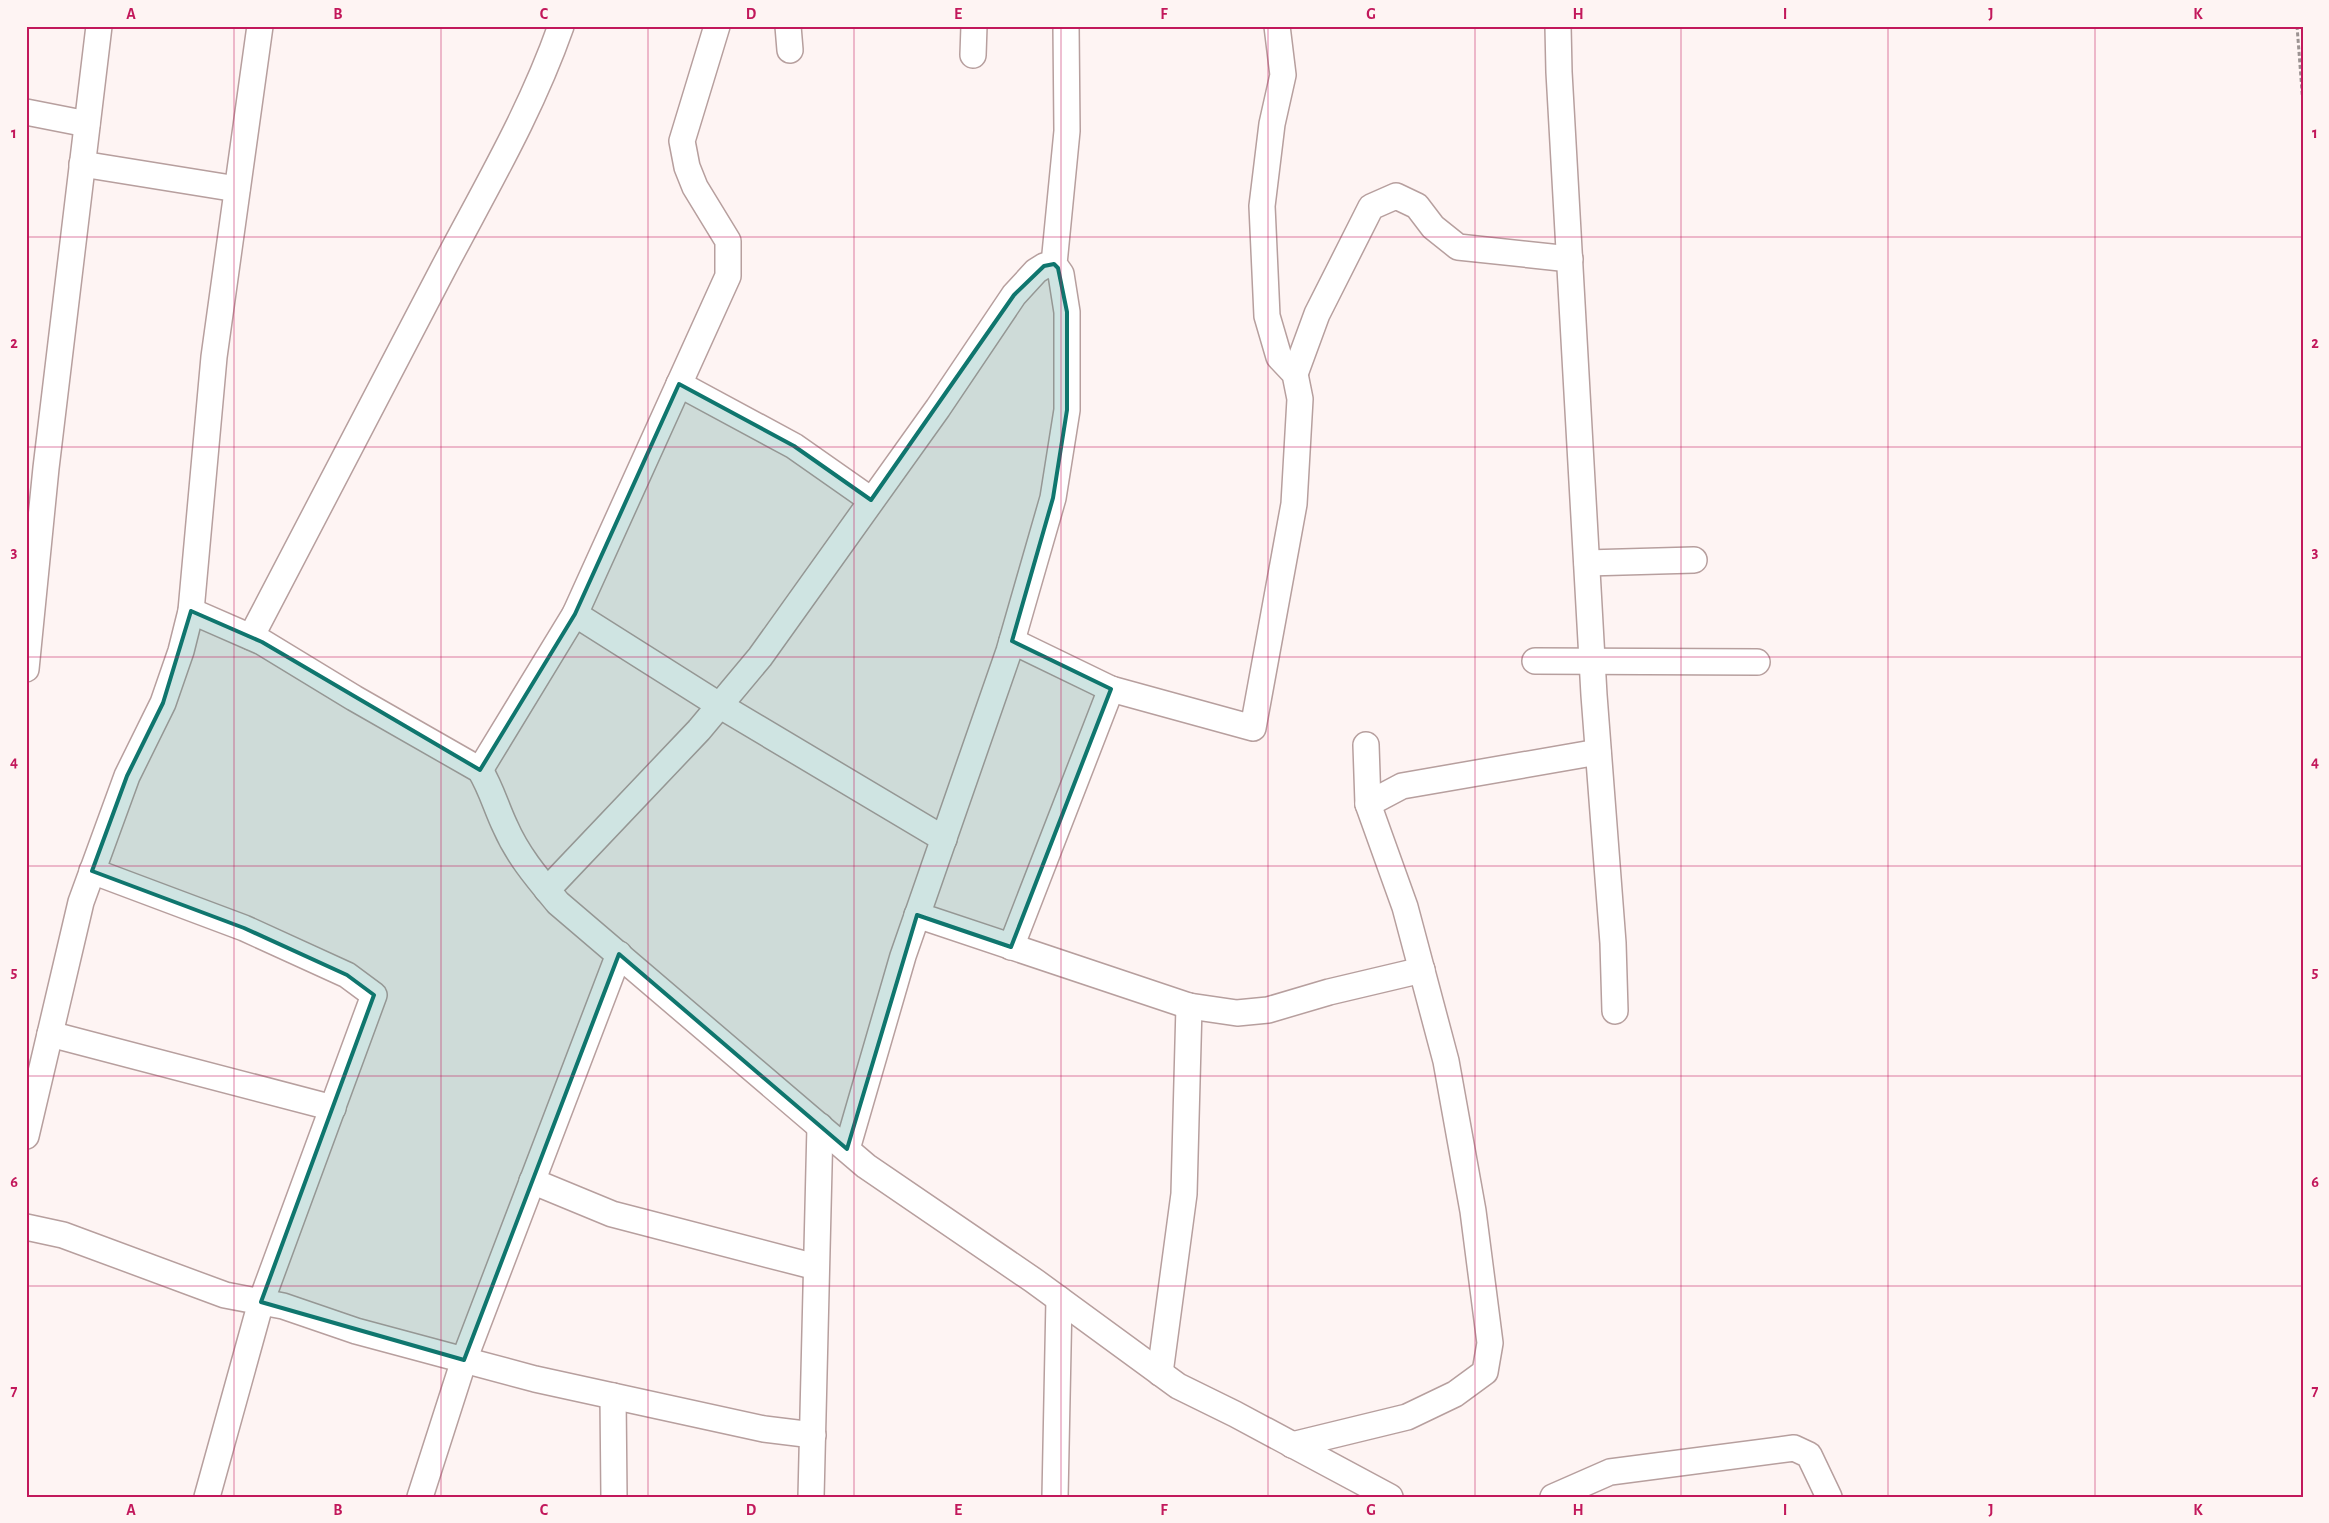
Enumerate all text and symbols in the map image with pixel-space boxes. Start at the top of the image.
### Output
text: A [126,6,136,22]
text: B [333,6,343,22]
text: C [540,6,549,22]
text: D [746,6,757,22]
text: E [954,6,962,22]
text: F [1160,6,1168,22]
text: G [1366,6,1376,22]
text: H [1572,6,1584,22]
text: I [1783,6,1787,22]
text: J [1988,6,1994,22]
text: K [2193,6,2203,22]
text: 1 [11,125,17,141]
text: 1 [2312,125,2318,141]
text: 2 [10,335,18,351]
text: 2 [2311,335,2319,351]
text: 3 [11,544,18,560]
text: 3 [2312,544,2319,560]
text: 4 [10,754,18,770]
text: 4 [2311,754,2319,770]
text: 5 [11,964,18,980]
text: 5 [2312,964,2319,980]
text: 6 [10,1174,18,1190]
text: 6 [2311,1174,2319,1190]
text: 7 [11,1383,18,1399]
text: 7 [2312,1383,2319,1399]
text: A [126,1502,136,1518]
text: B [333,1502,343,1518]
text: C [540,1502,549,1518]
text: D [746,1502,757,1518]
text: E [954,1502,962,1518]
text: F [1160,1502,1168,1518]
text: G [1366,1502,1376,1518]
text: H [1572,1502,1584,1518]
text: I [1783,1502,1787,1518]
text: J [1988,1502,1994,1518]
text: K [2193,1502,2203,1518]

